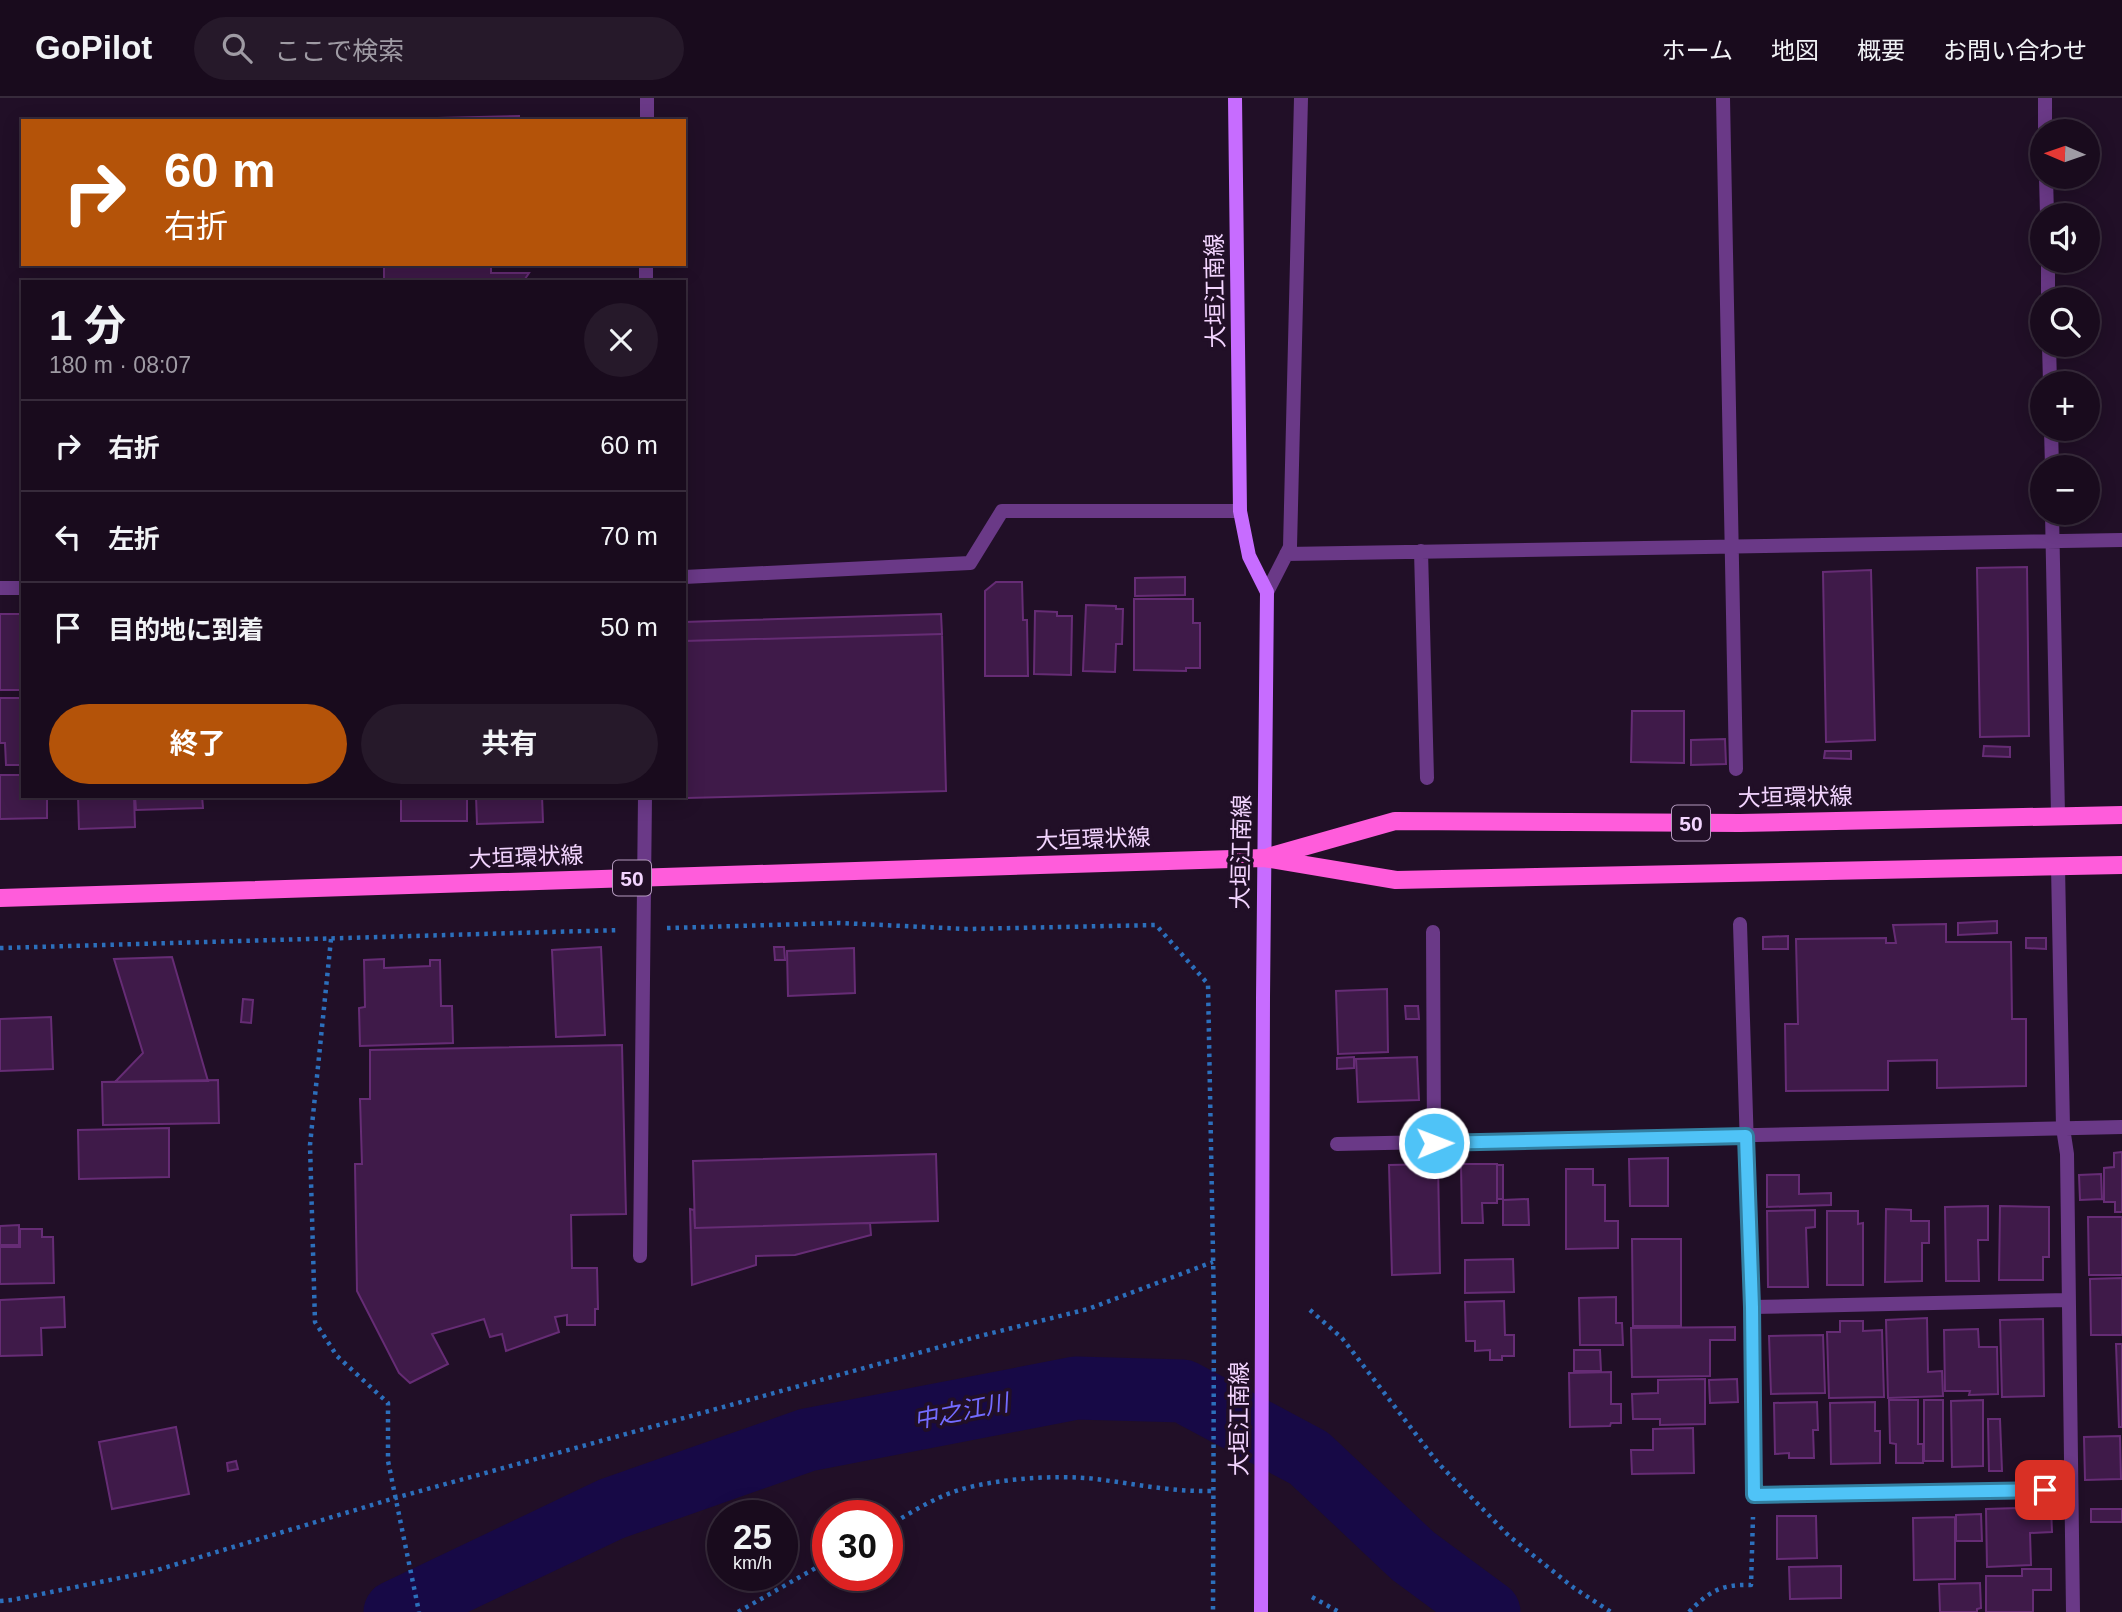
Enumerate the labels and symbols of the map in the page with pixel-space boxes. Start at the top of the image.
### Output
north arrow [2030,119,2100,189]
street label: 大垣江南線 [1201,233,1229,349]
street label: 大垣環状線 [1737,783,1853,811]
street label: 大垣江南線 [1227,794,1255,910]
road number: 50 [1672,806,1710,840]
street label: 大垣環状線 [1035,824,1151,854]
street label: 大垣環状線 [468,842,584,872]
road number: 50 [613,860,651,896]
position arrow [1397,1106,1471,1180]
street label: 大垣江南線 [1226,1362,1252,1477]
water label: 中之江川 [911,1388,1014,1433]
pin [2015,1460,2075,1520]
speed limit sign: 30 [812,1500,903,1591]

